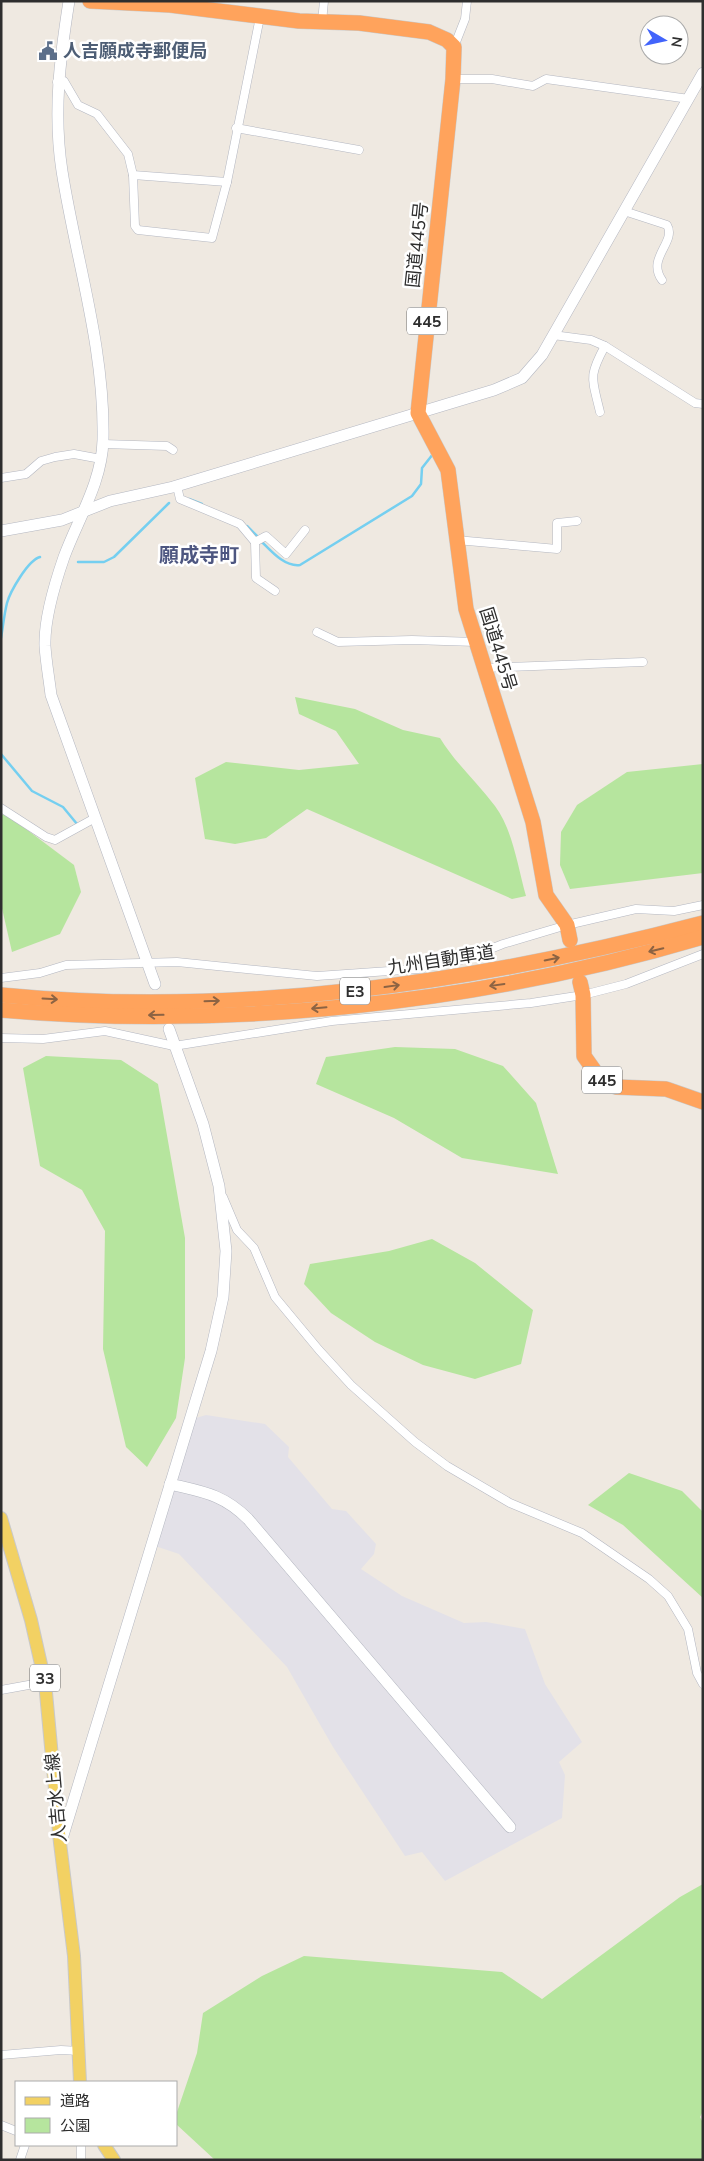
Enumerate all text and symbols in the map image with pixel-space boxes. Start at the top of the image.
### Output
north arrow [639,15,689,65]
text: N [666,35,687,49]
place label: 人吉願成寺郵便局 [63,39,207,63]
public building icon: 人吉願成寺郵便局 [37,40,59,62]
street label: 国道445号 [401,201,433,289]
road number: 445 [407,308,447,334]
district label: 願成寺町 [159,542,239,569]
street label: 国道445号 [474,604,522,694]
street label: 九州自動車道 [386,940,496,980]
one-way arrow [648,946,664,955]
one-way arrow [543,954,559,964]
road number: E3 [340,978,370,1004]
one-way arrow [490,980,506,990]
one-way arrow [383,981,399,991]
one-way arrow [42,995,58,1004]
one-way arrow [204,996,220,1005]
one-way arrow [311,1003,327,1012]
one-way arrow [149,1010,165,1020]
road number: 445 [582,1066,622,1094]
road number: 33 [30,1665,60,1692]
street label: 人吉水上線 [40,1752,72,1844]
legend [15,2081,178,2146]
text: 道路 [60,2091,90,2111]
text: 公園 [60,2116,90,2136]

